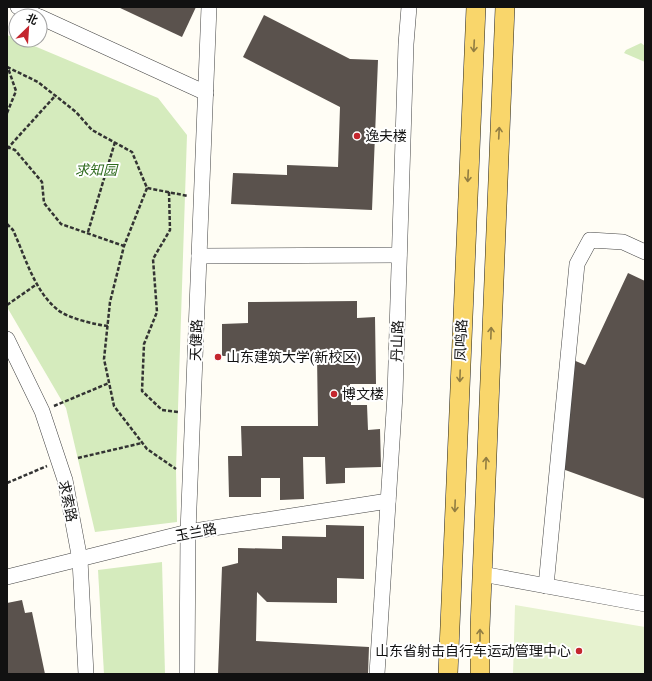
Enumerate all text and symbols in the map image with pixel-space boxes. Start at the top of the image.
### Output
north arrow [8,8,48,48]
text: 北 [24,10,40,28]
one-way arrow [470,39,478,52]
place label: 逸夫楼 [365,127,407,145]
one-way arrow [496,127,503,140]
marker: 逸夫楼 [352,131,362,141]
park label: 求知园 [75,161,119,179]
one-way arrow [464,169,472,182]
street label: 天健路 [186,319,206,361]
street label: 凤鸣路 [451,319,471,361]
street label: 丹山路 [387,320,407,362]
one-way arrow [487,327,494,340]
place label: 山东建筑大学(新校区) [226,348,361,366]
marker: 山东建筑大学(新校区) [213,352,223,362]
one-way arrow [456,369,464,382]
place label: 博文楼 [342,385,384,403]
marker: 博文楼 [329,389,339,399]
one-way arrow [482,457,490,470]
street label: 求索路 [55,479,81,523]
one-way arrow [451,499,459,512]
street label: 玉兰路 [174,519,218,545]
one-way arrow [476,629,484,642]
place label: 山东省射击自行车运动管理中心 [375,642,571,660]
marker: 山东省射击自行车运动管理中心 [574,646,584,656]

